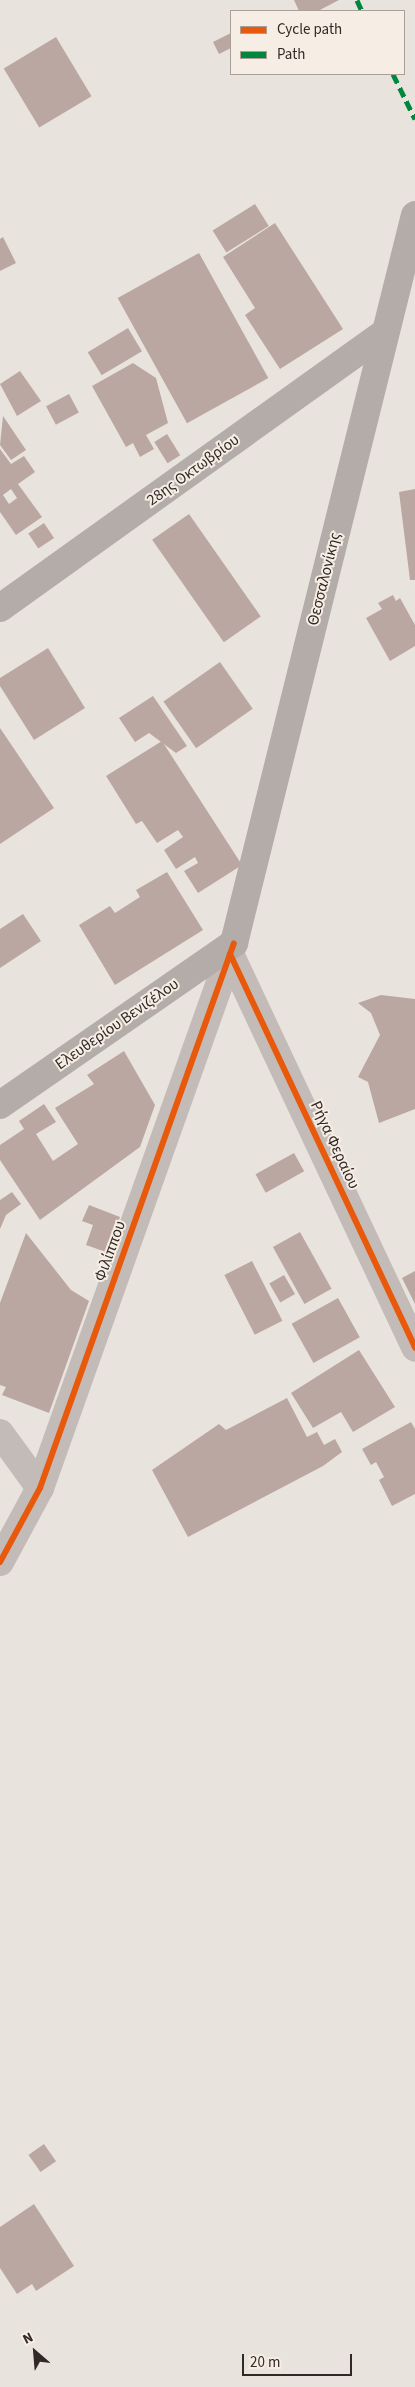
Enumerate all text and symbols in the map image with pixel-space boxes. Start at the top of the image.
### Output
legend [230,10,405,75]
text: Cycle path [277,19,342,40]
text: Path [277,44,305,65]
street label: 28ης Οκτωβρίου [143,430,243,510]
street label: Θεσσαλονίκης [303,531,345,627]
street label: Ελευθερίου Βενιζέλου [52,974,182,1074]
street label: Ρήγα Φεραίου [306,1098,364,1192]
street label: Φιλίππου [90,1218,130,1284]
north arrow [10,2327,60,2377]
text: N [20,2328,37,2350]
scale bar [245,2344,355,2376]
text: 20 m [250,2352,280,2373]

